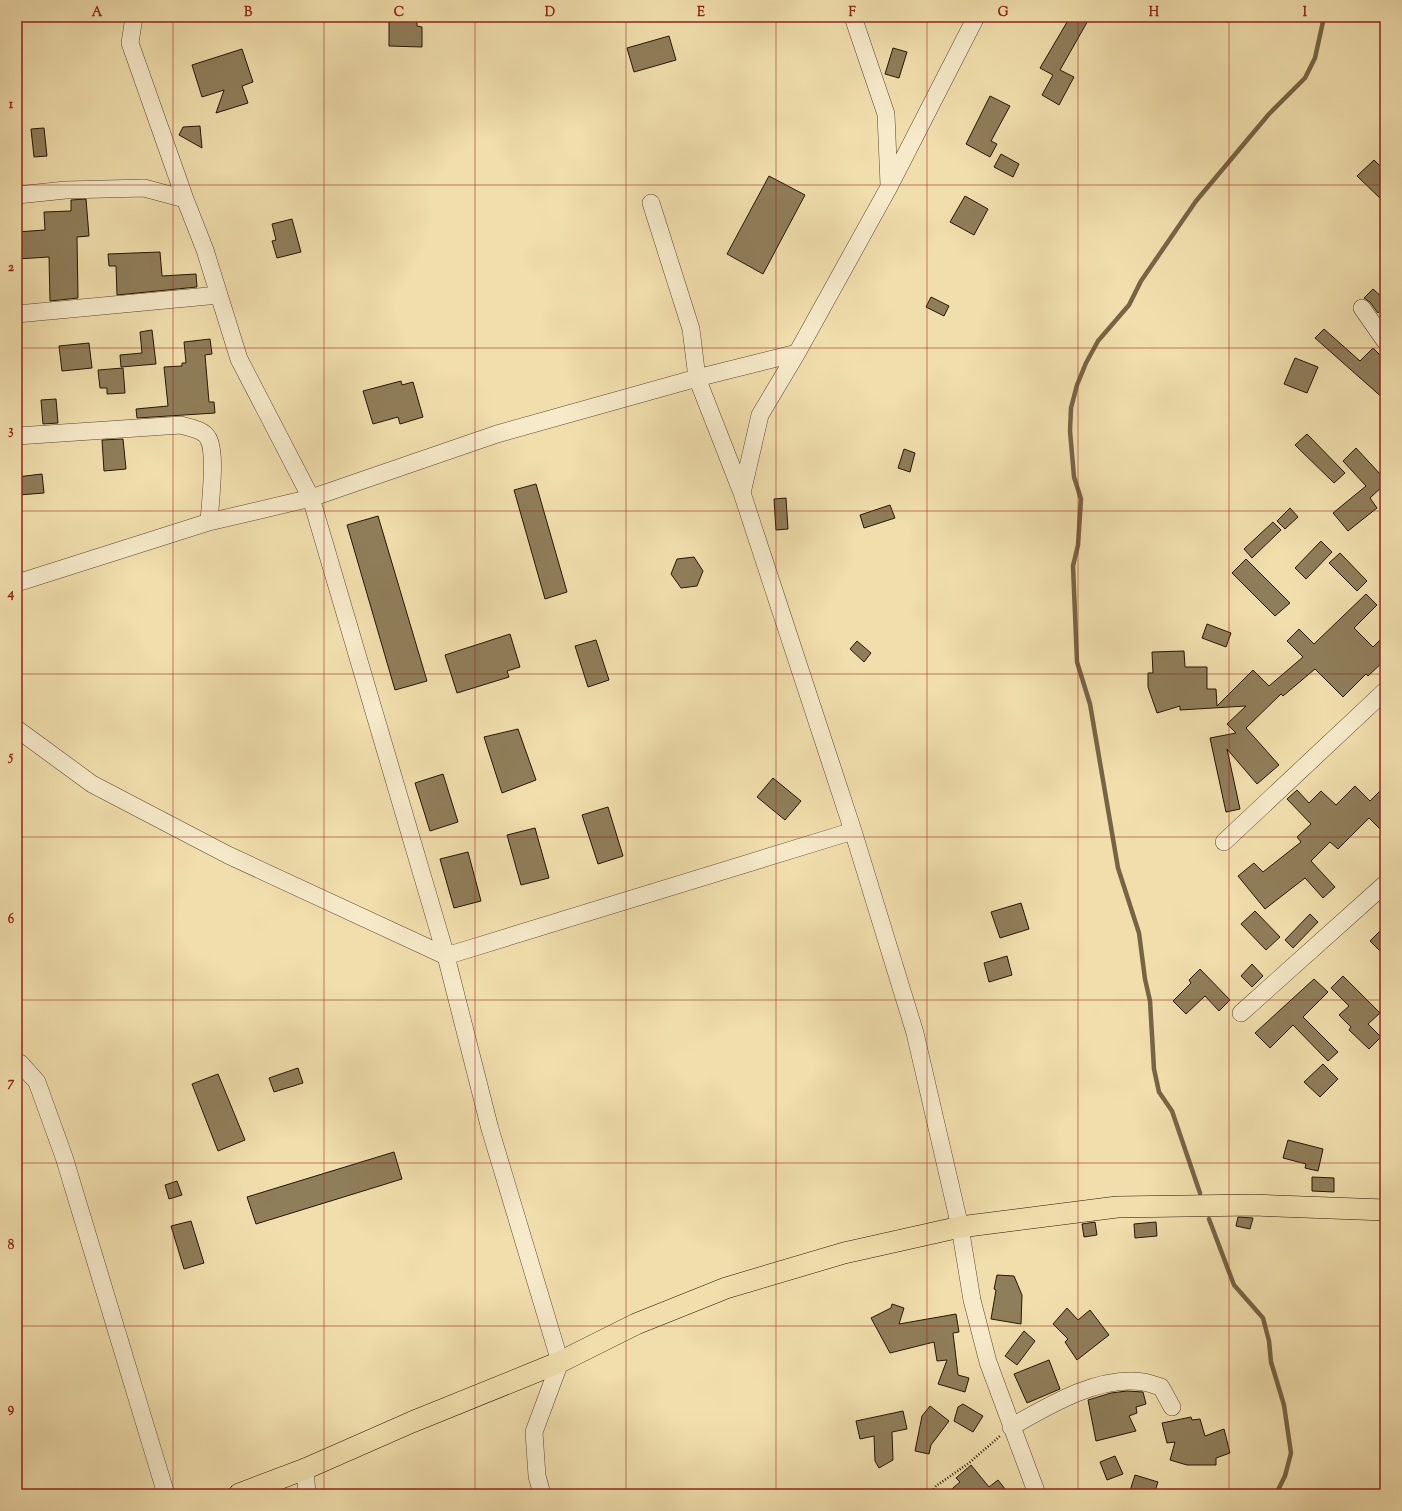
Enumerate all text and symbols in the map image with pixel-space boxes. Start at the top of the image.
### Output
text: A [92,4,103,22]
text: B [244,4,253,22]
text: C [394,4,404,22]
text: D [545,4,555,22]
text: E [697,4,705,22]
text: F [848,4,856,22]
text: G [998,4,1009,22]
text: H [1149,4,1160,22]
text: I [1303,4,1308,22]
text: 1 [9,96,14,114]
text: 2 [8,259,15,277]
text: 3 [8,422,14,440]
text: 4 [7,585,15,603]
text: 5 [8,748,14,766]
text: 6 [8,911,15,929]
text: 7 [8,1074,15,1092]
text: 8 [8,1237,15,1255]
text: 9 [8,1400,15,1418]

